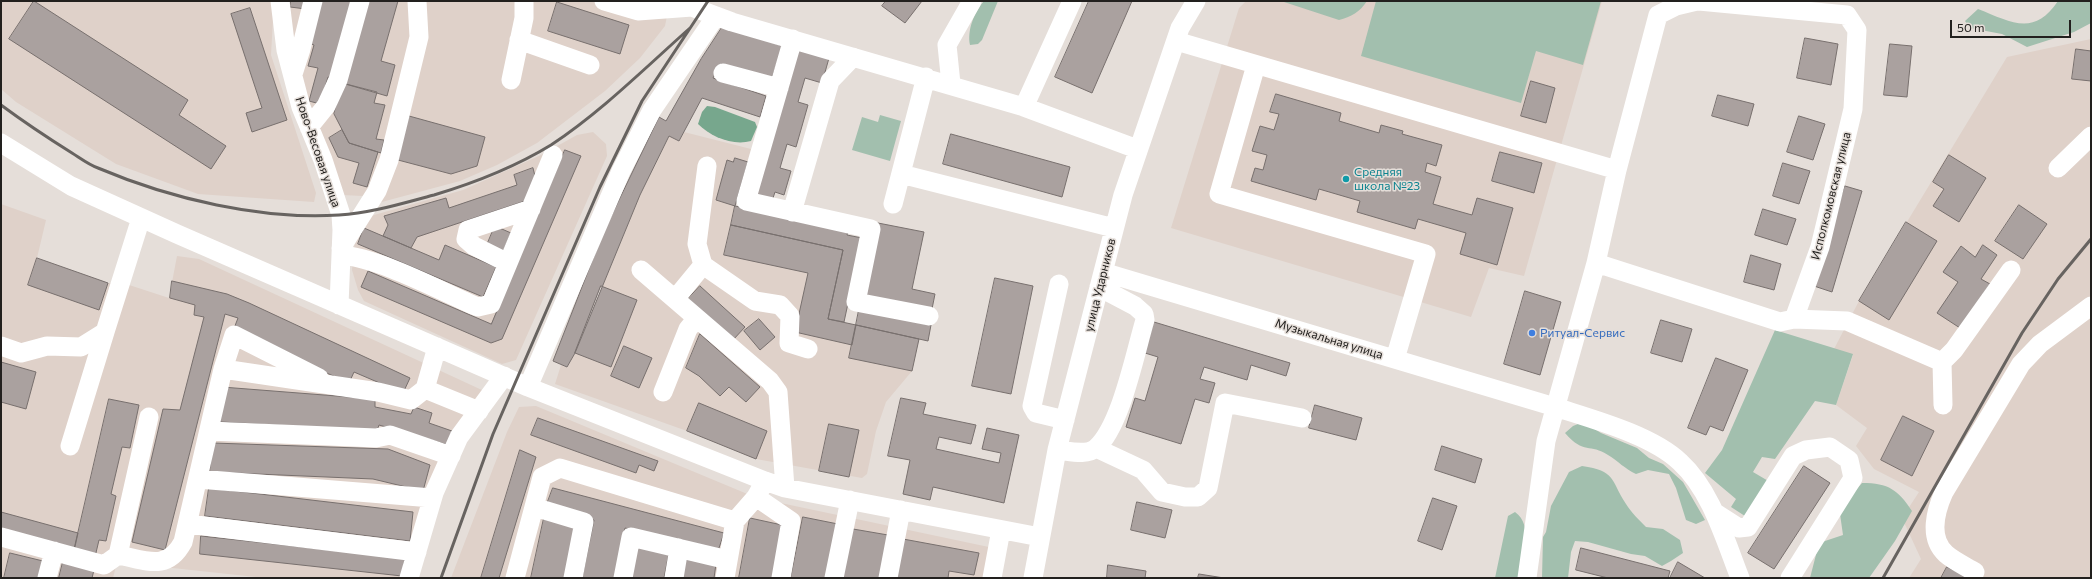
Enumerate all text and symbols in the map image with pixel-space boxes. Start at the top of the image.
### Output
scale bar [1952,12,2073,38]
text: 50 m [1957,20,1985,34]
street label: Ново-Весовая улица [292,95,344,209]
street label: Исполкомовская улица [1808,131,1854,261]
place label: Средняя школа №23 [1354,165,1420,193]
marker: Средняя школа №23 [1341,174,1351,184]
street label: улица Ударников [1081,237,1119,333]
street label: Музыкальная улица [1273,316,1385,362]
place label: Ритуал-Сервис [1540,326,1625,340]
marker: Ритуал-Сервис [1527,328,1537,338]

